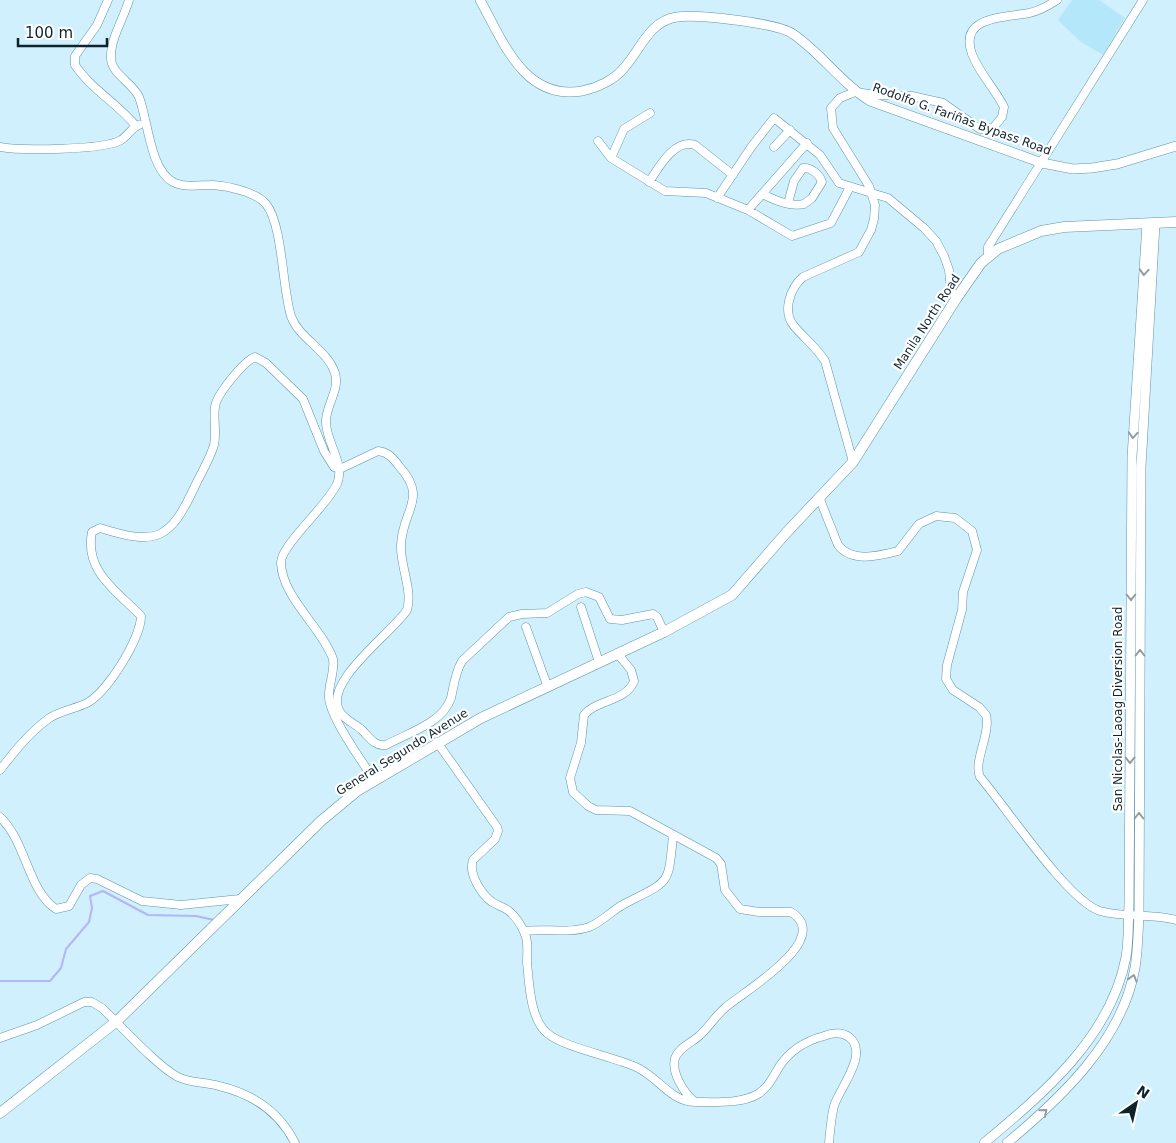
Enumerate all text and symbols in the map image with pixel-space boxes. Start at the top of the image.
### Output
scale bar [18,15,106,47]
text: 100 m [25,24,73,42]
street label: Rodolfo G. Fariñas Bypass Road [871,80,1053,158]
one-way arrow [1138,269,1149,277]
street label: Manila North Road [891,272,963,372]
one-way arrow [1128,431,1139,439]
one-way arrow [1126,594,1136,601]
street label: San Nicolas-Laoag Diversion Road [1111,607,1125,811]
one-way arrow [1135,649,1145,657]
street label: General Segundo Avenue [334,706,470,798]
one-way arrow [1125,756,1135,764]
one-way arrow [1134,812,1144,820]
one-way arrow [1127,974,1137,982]
north arrow [1111,1078,1161,1128]
text: N [1134,1082,1153,1102]
one-way arrow [1039,1108,1048,1117]

